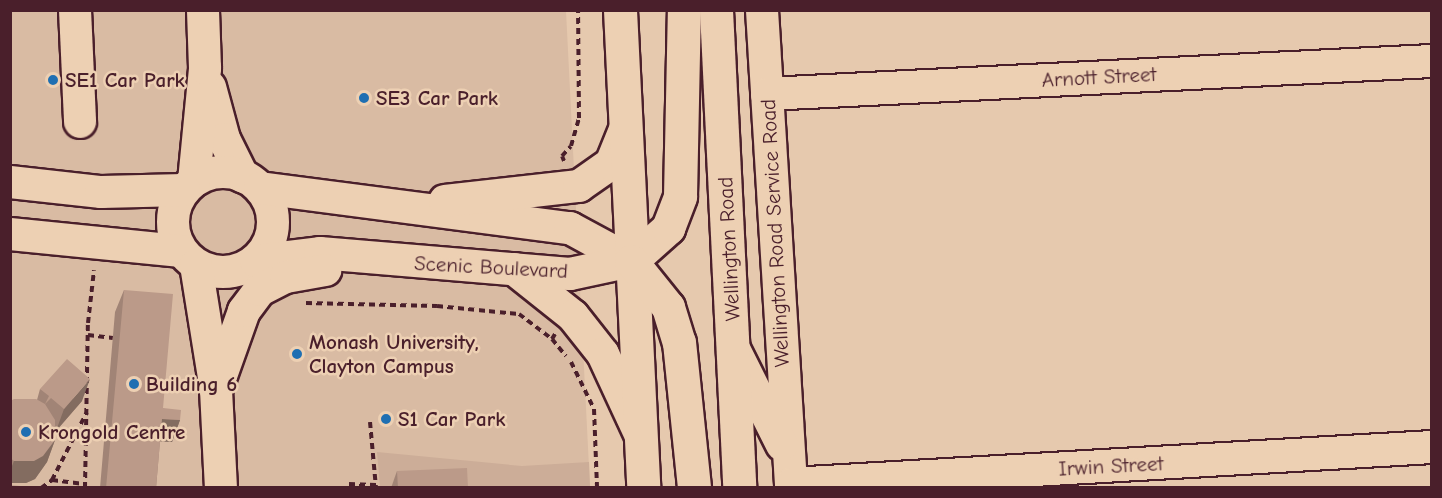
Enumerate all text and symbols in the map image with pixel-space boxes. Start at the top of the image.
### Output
street label: Arnott Street [1041,61,1157,93]
place label: SE1 Car Park [65,67,185,93]
marker: SE1 Car Park [46,73,60,87]
place label: SE3 Car Park [376,85,498,111]
marker: SE3 Car Park [357,91,371,105]
street label: Wellington Road Service Road [755,98,795,368]
street label: Wellington Road [713,176,745,322]
street label: Scenic Boulevard [414,250,568,284]
place label: Monash University, Clayton Campus [309,329,479,379]
marker: Monash University, Clayton Campus [290,347,304,361]
place label: Building 6 [146,371,237,397]
marker: Building 6 [127,377,141,391]
place label: S1 Car Park [398,406,505,432]
marker: S1 Car Park [379,412,393,426]
place label: Krongold Centre [38,419,185,445]
marker: Krongold Centre [19,425,33,439]
street label: Irwin Street [1058,451,1164,481]

